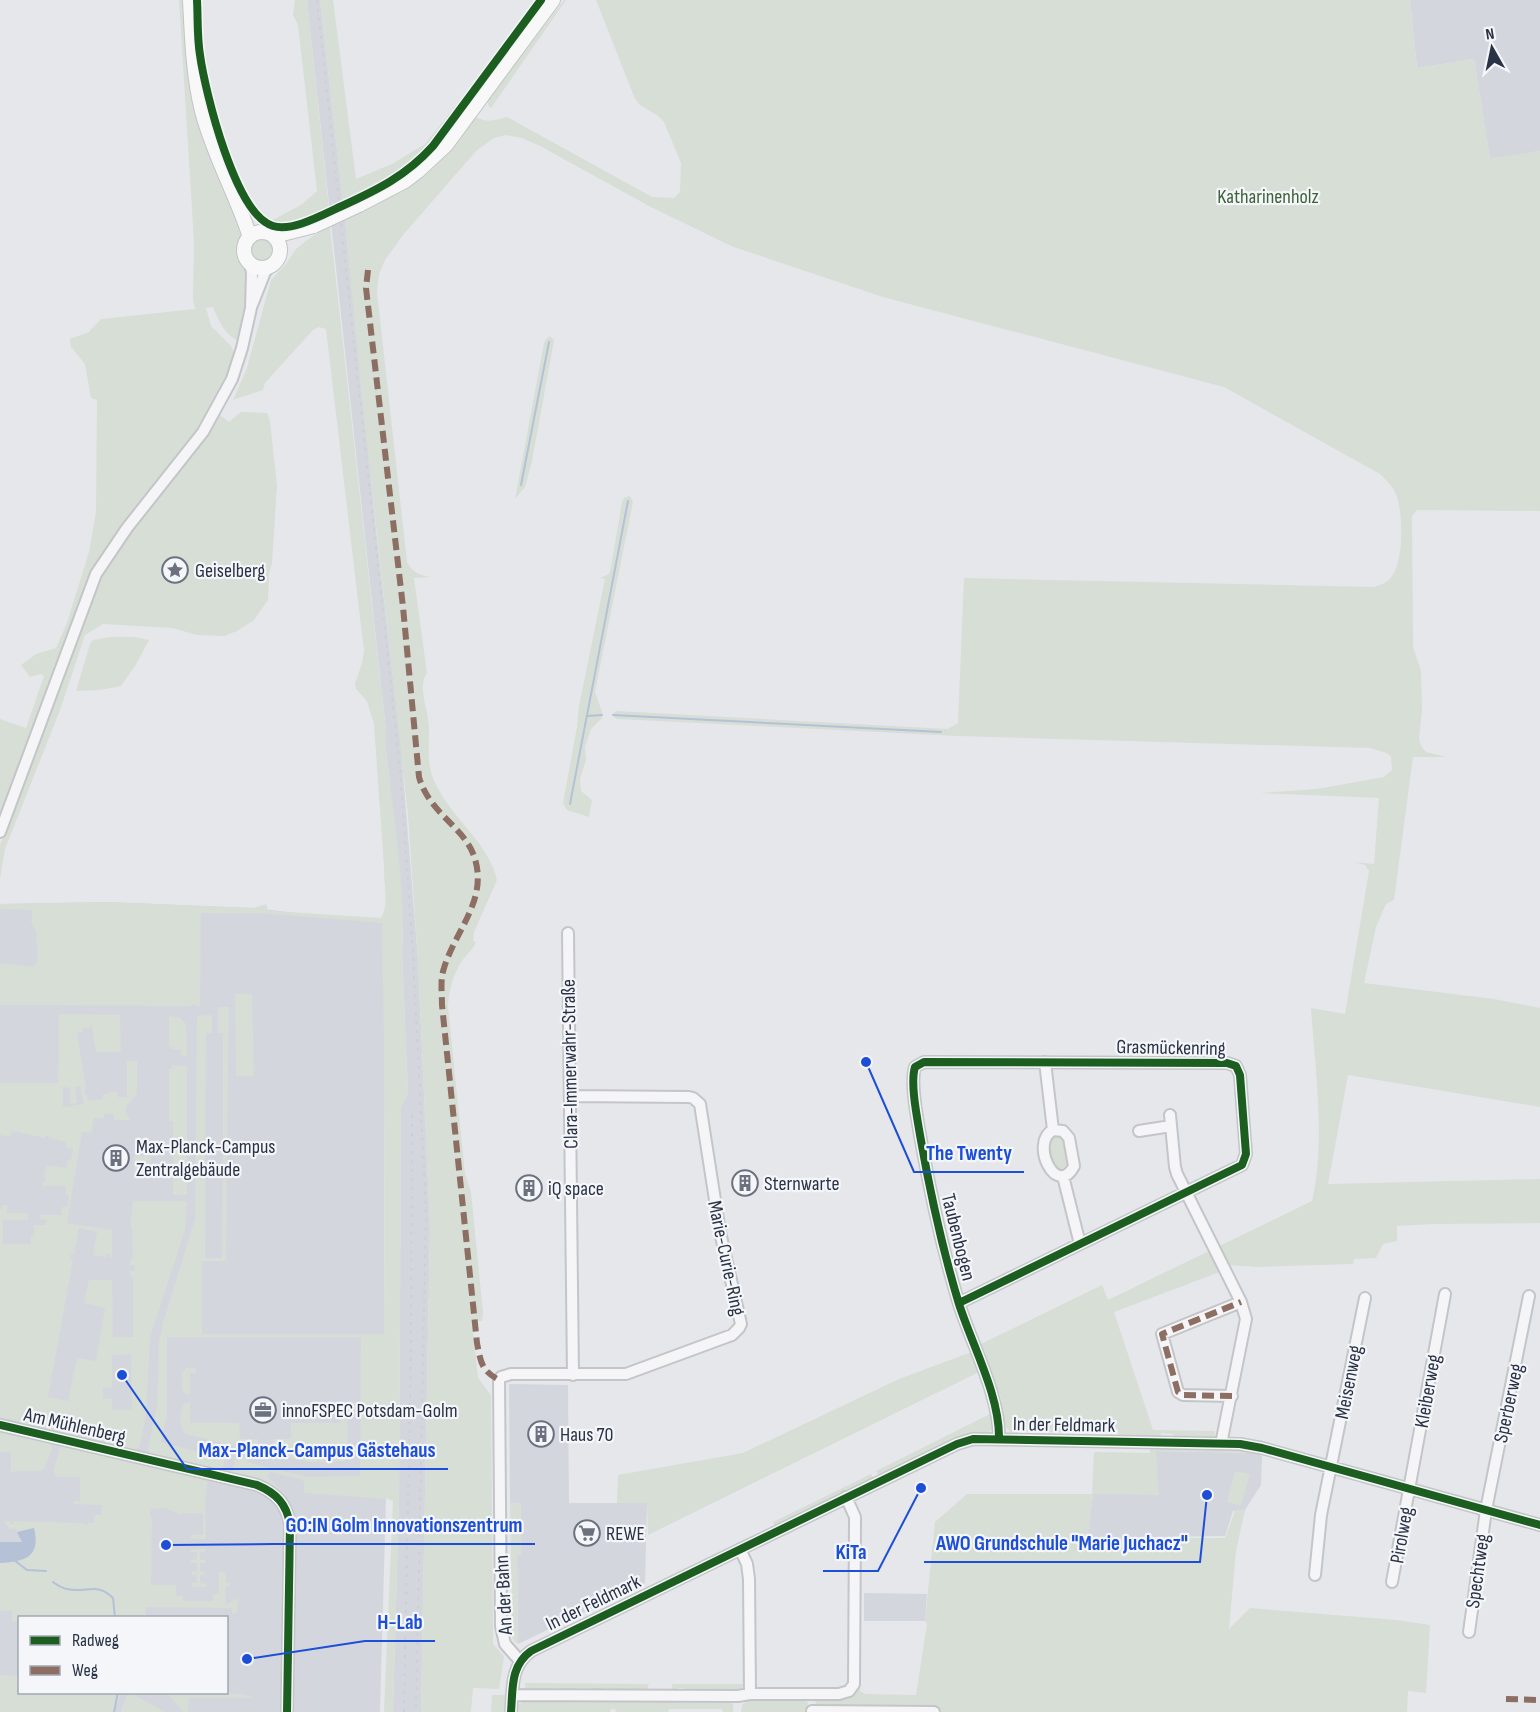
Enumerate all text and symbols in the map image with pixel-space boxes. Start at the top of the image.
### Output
north arrow [1462,18,1522,78]
text: N [1484,25,1496,45]
park label: Katharinenholz [1217,185,1319,209]
place icon: Geiselberg [160,555,190,585]
place label: Geiselberg [195,559,265,583]
street label: Clara-Immerwahr-Straße [557,979,583,1149]
street label: Grasmückenring [1116,1035,1226,1061]
callout: The Twenty [914,1133,1024,1172]
place label: Max-Planck-Campus Zentralgebäude [136,1135,276,1182]
text: The Twenty [926,1141,1012,1166]
building icon: Max-Planck-Campus Zentralgebäude [101,1143,131,1173]
building icon: Sternwarte [730,1168,760,1198]
place label: Sternwarte [764,1172,839,1196]
building icon: iQ space [514,1173,544,1203]
place label: iQ space [548,1177,604,1201]
street label: Taubenbogen [936,1191,980,1283]
street label: Marie-Curie-Ring [702,1199,750,1318]
street label: Meisenweg [1330,1343,1368,1421]
street label: Kleiberweg [1410,1353,1446,1430]
street label: Sperberweg [1489,1361,1529,1445]
office icon: innoFSPEC Potsdam-Golm [248,1395,278,1425]
place label: innoFSPEC Potsdam-Golm [282,1399,458,1423]
street label: Am Mühlenberg [21,1402,128,1449]
street label: In der Feldmark [1013,1412,1116,1438]
building icon: Haus 70 [526,1419,556,1449]
place label: Haus 70 [560,1423,613,1447]
callout: Max-Planck-Campus Gästehaus [187,1430,448,1469]
text: Max-Planck-Campus Gästehaus [199,1438,435,1463]
callout: GO:IN Golm Innovationszentrum [274,1505,535,1544]
street label: Pirolweg [1385,1505,1419,1565]
text: GO:IN Golm Innovationszentrum [285,1513,523,1538]
supermarket icon: REWE [572,1518,602,1548]
place label: REWE [606,1522,645,1546]
callout: AWO Grundschule "Marie Juchacz" [924,1523,1200,1562]
text: AWO Grundschule "Marie Juchacz" [935,1531,1188,1556]
callout: KiTa [823,1532,878,1571]
street label: Spechtweg [1461,1532,1495,1610]
text: KiTa [835,1540,867,1565]
street label: An der Bahn [490,1554,518,1636]
street label: In der Feldmark [542,1570,645,1636]
callout: H-Lab [365,1602,435,1641]
text: H-Lab [377,1610,423,1635]
legend [18,1616,228,1694]
text: Radweg [72,1630,119,1651]
text: Weg [72,1660,98,1681]

